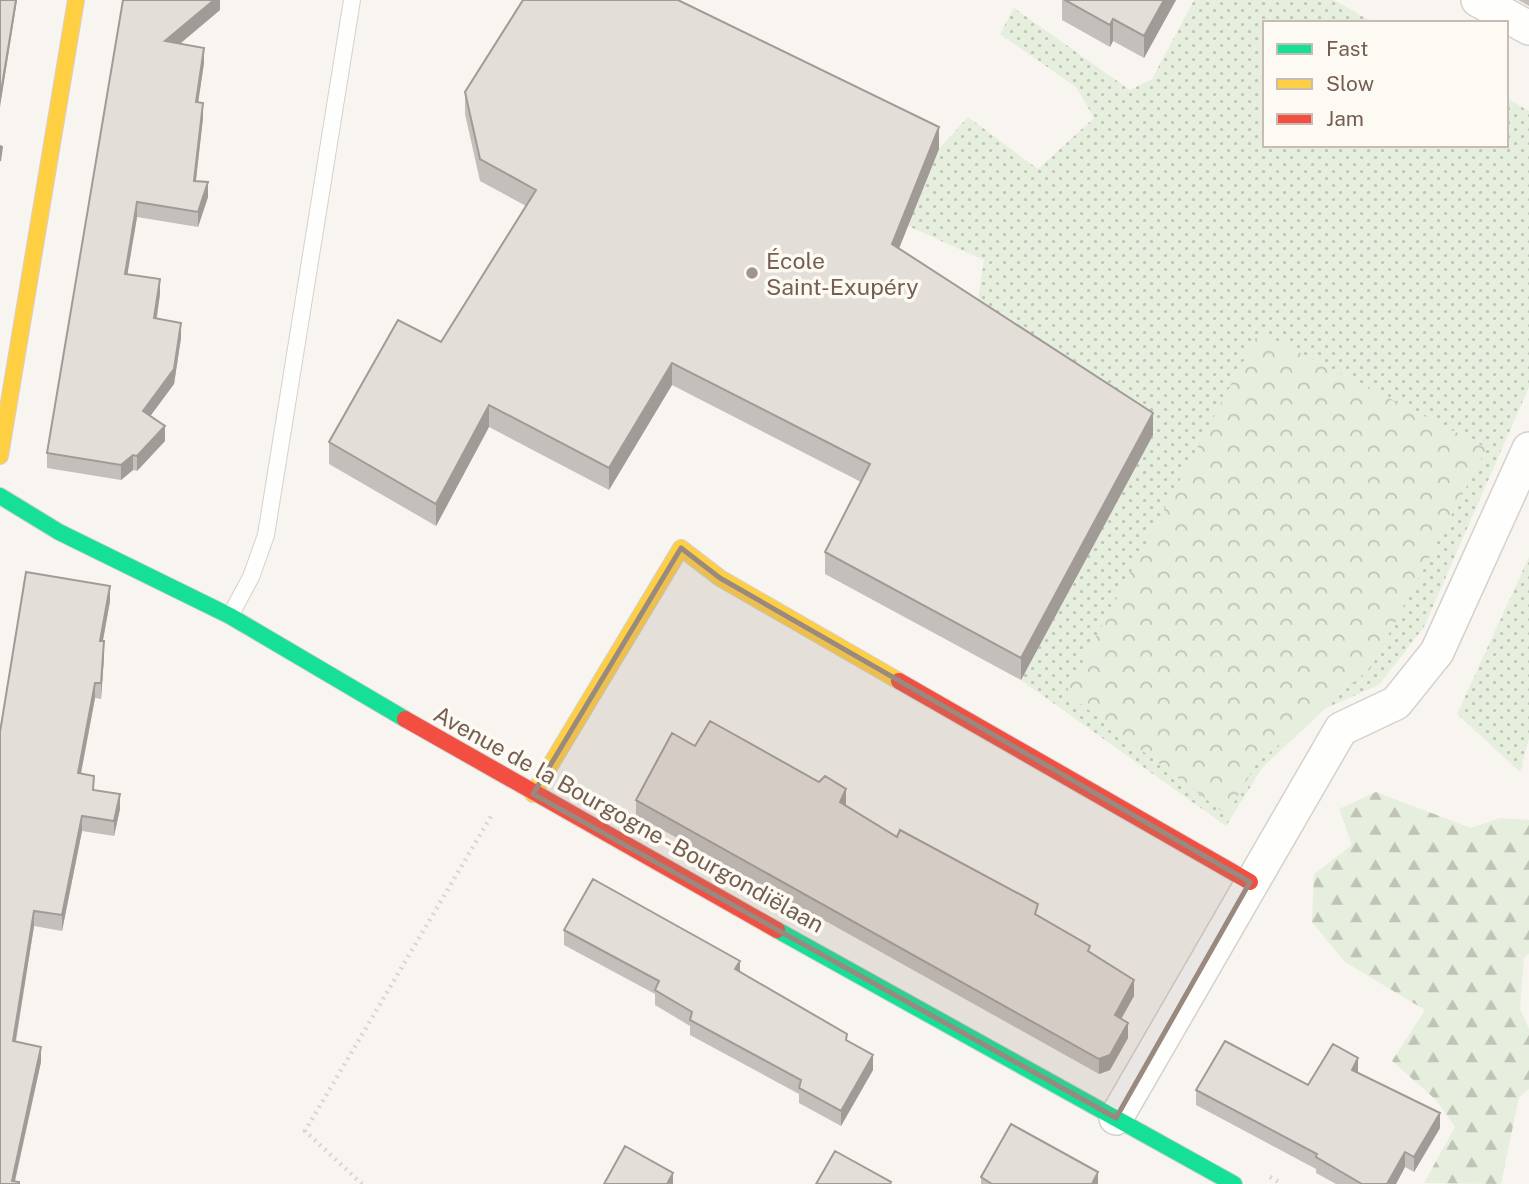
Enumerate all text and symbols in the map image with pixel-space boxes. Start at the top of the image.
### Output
legend [1263,21,1508,147]
text: Fast [1326,36,1368,61]
text: Slow [1326,71,1374,96]
text: Jam [1326,106,1364,131]
place label: École Saint-Exupéry [766,247,918,300]
marker: École Saint-Exupéry [744,265,760,281]
street label: Avenue de la Bourgogne - Bourgondiëlaan [429,700,829,938]

